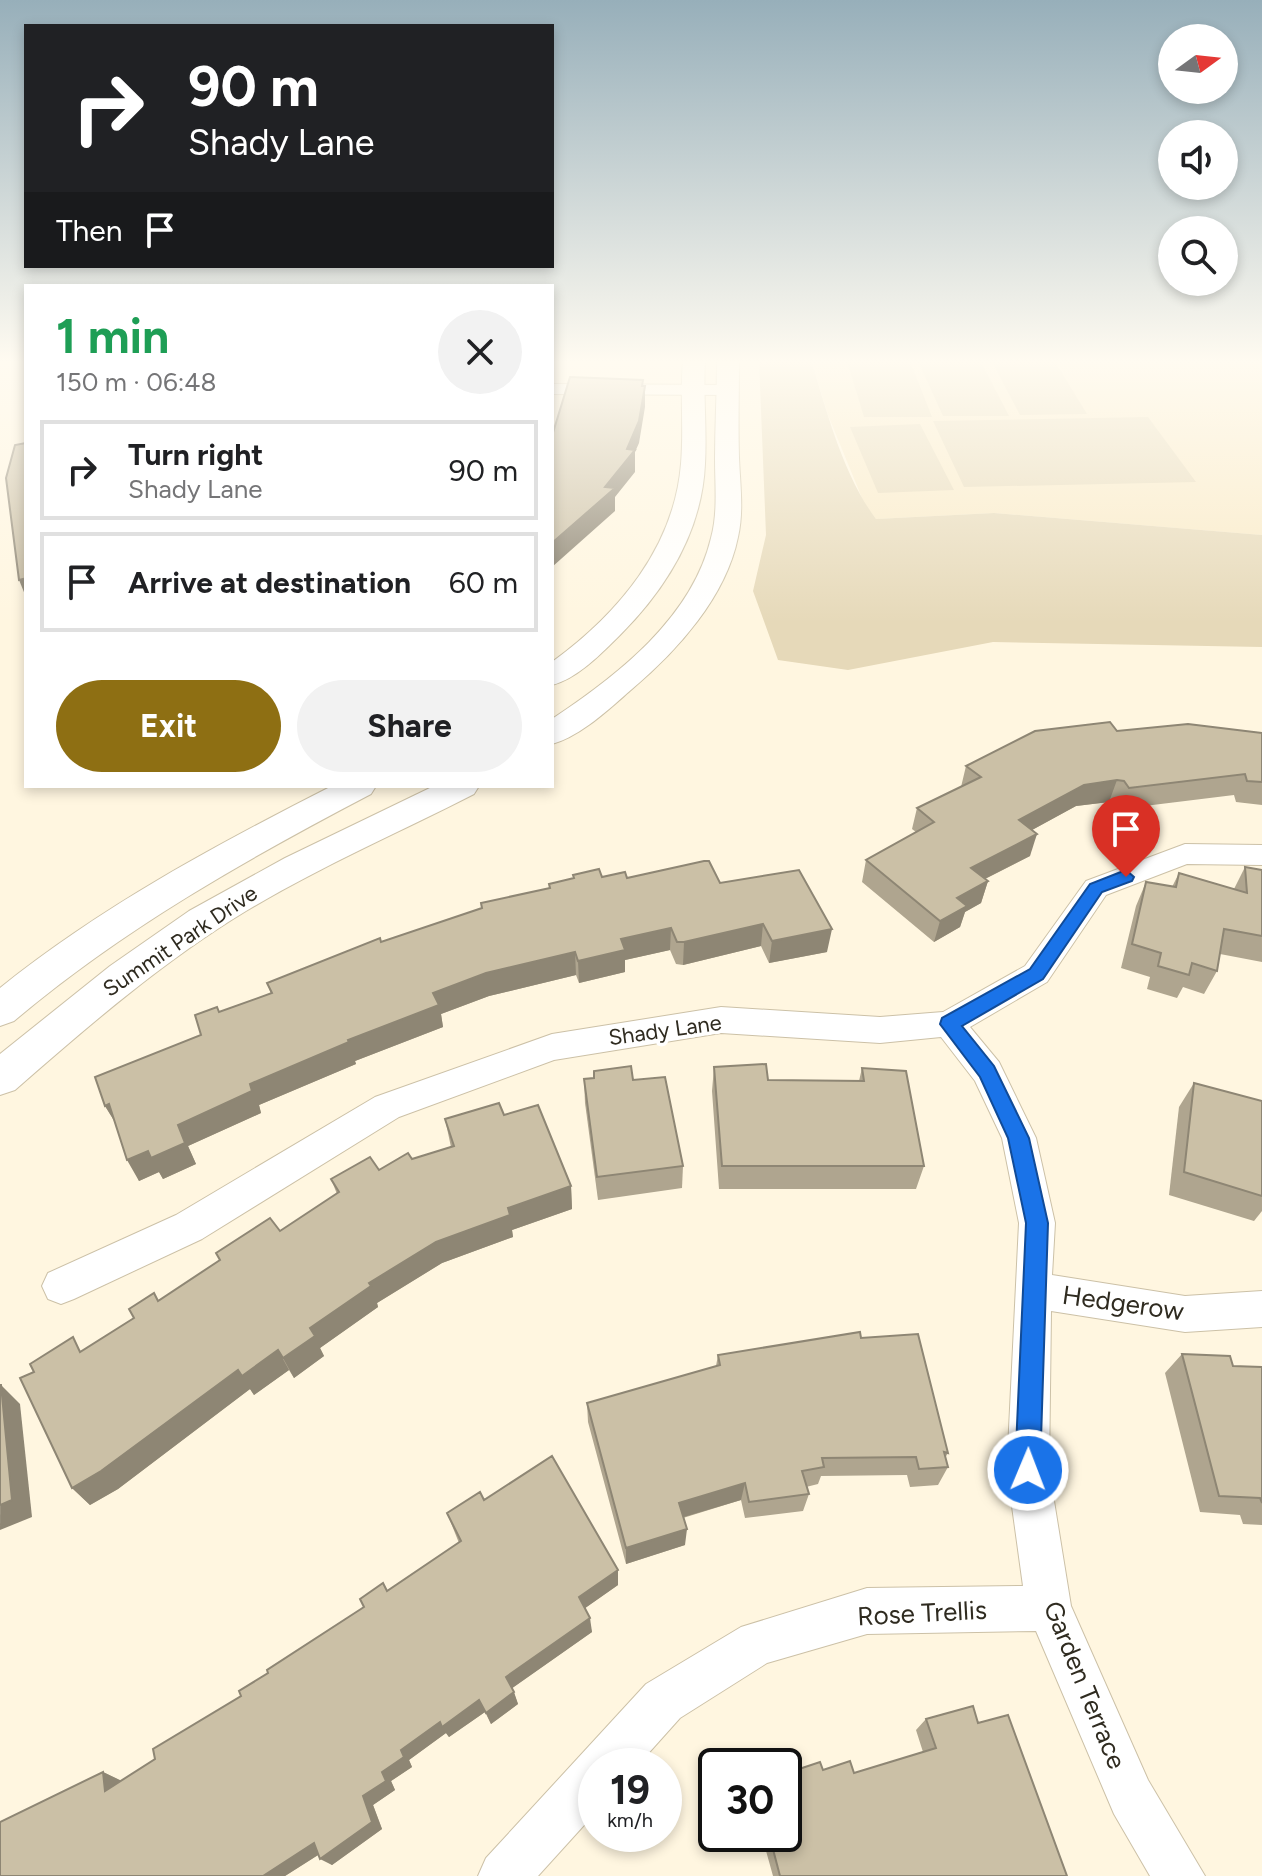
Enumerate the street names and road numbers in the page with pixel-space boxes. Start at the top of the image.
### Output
street label: Summit Park Drive [98,879,262,1003]
street label: Shady Lane [607,1009,723,1051]
street label: Hedgerow [1060,1279,1186,1327]
street label: Rose Trellis [856,1594,988,1632]
street label: Garden Terrace [1037,1596,1133,1774]

